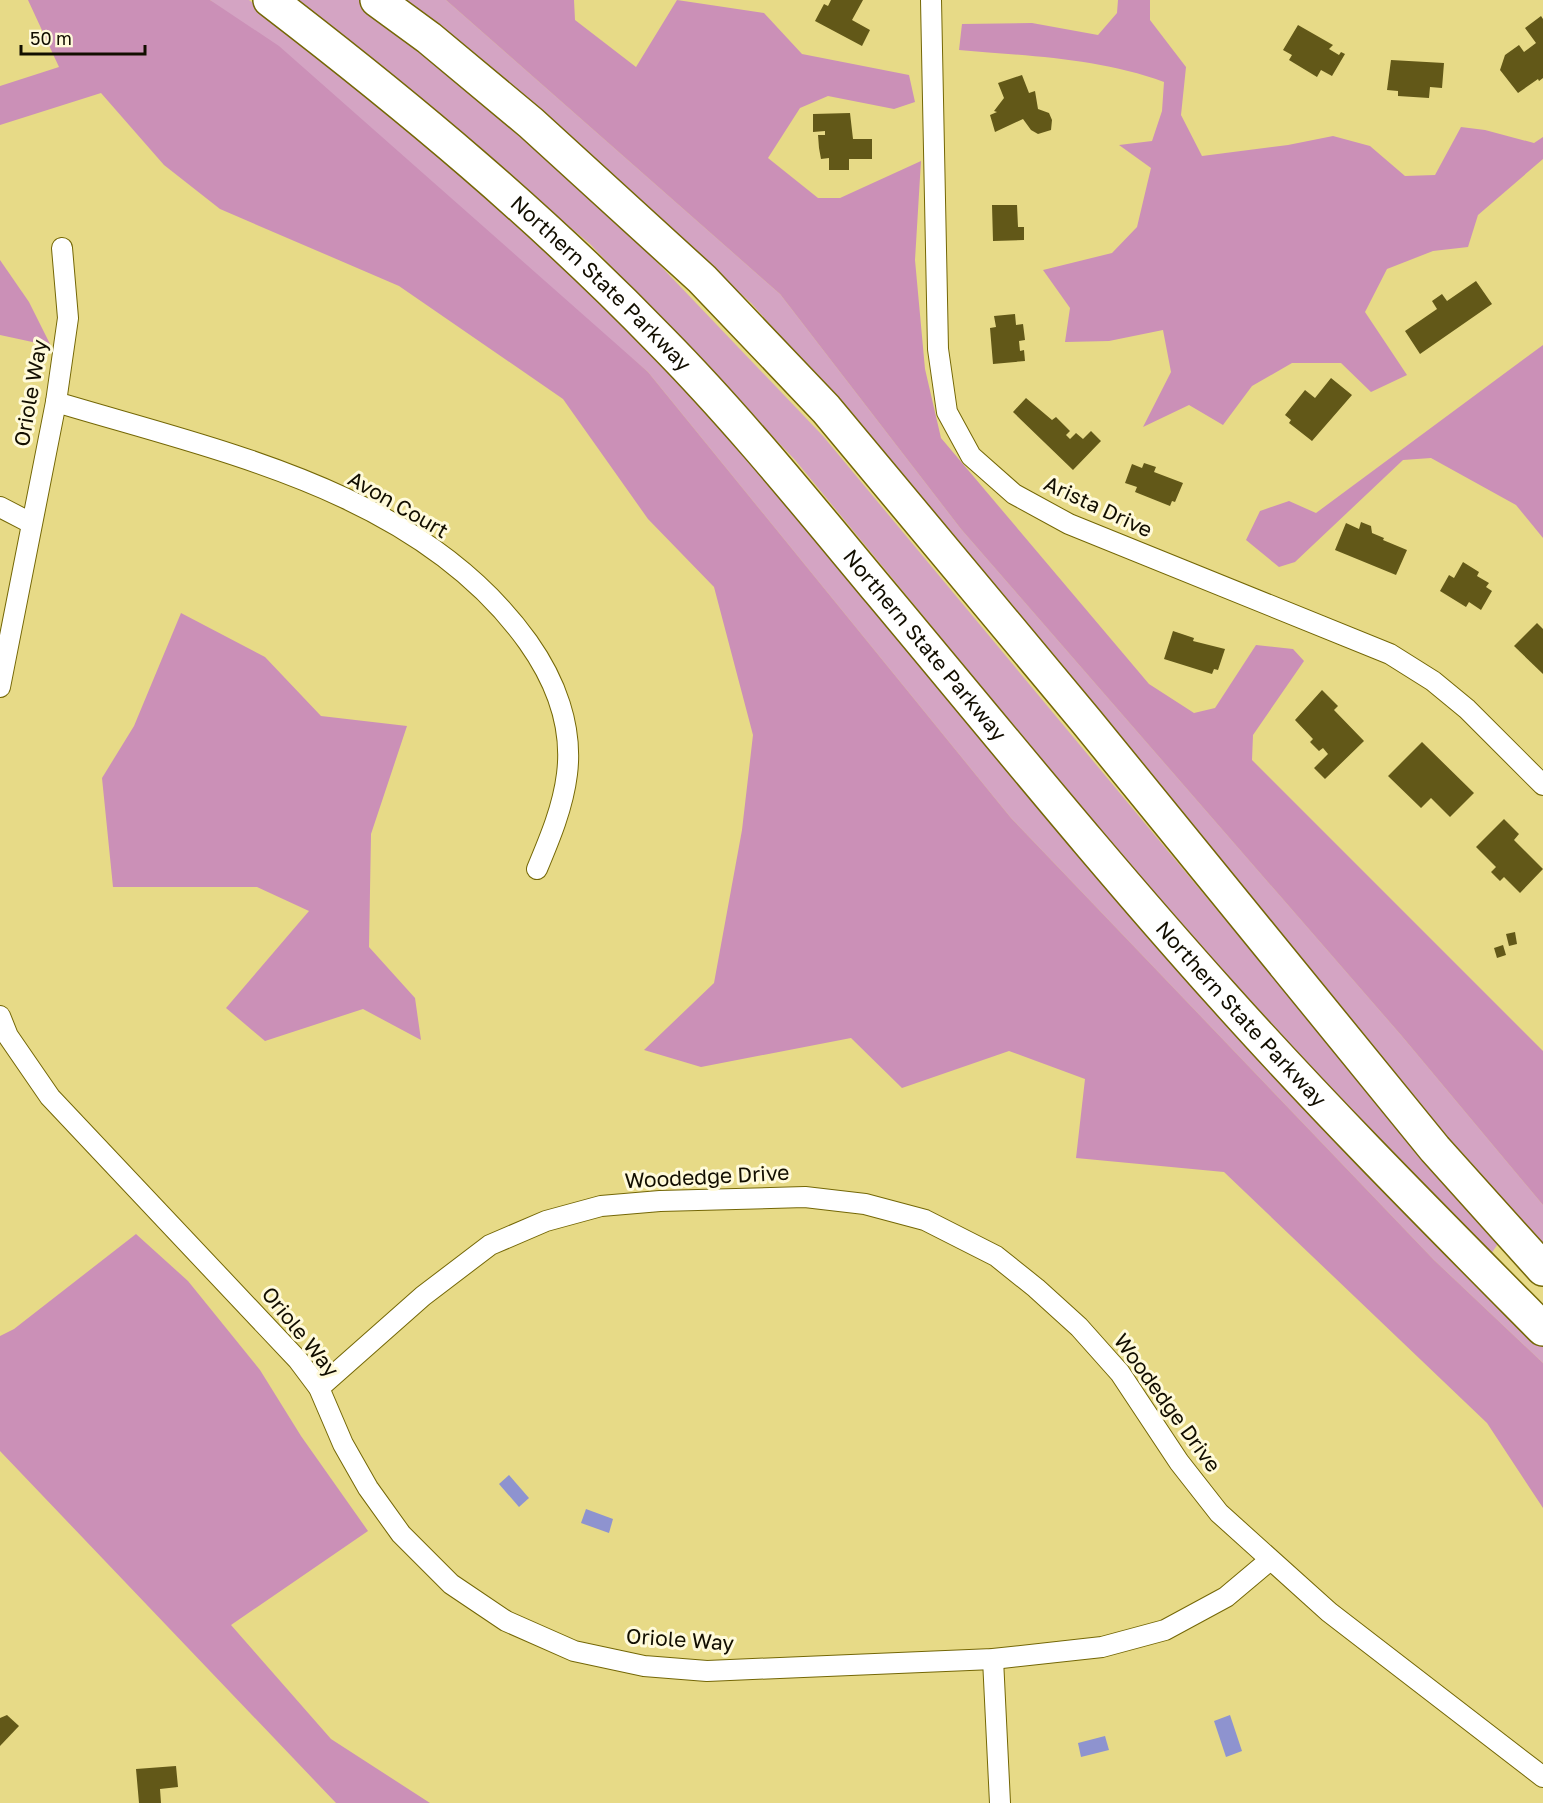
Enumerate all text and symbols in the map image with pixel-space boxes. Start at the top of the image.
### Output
scale bar [21,18,146,56]
text: 50 m [30,27,72,49]
street label: Northern State Parkway [506,190,697,376]
street label: Oriole Way [8,337,52,448]
street label: Avon Court [344,465,453,543]
street label: Arista Drive [1040,470,1157,543]
street label: Northern State Parkway [838,544,1013,746]
street label: Northern State Parkway [1151,916,1333,1112]
street label: Woodedge Drive [624,1159,790,1193]
street label: Oriole Way [257,1281,345,1382]
street label: Woodedge Drive [1109,1328,1227,1477]
street label: Oriole Way [625,1622,735,1656]

